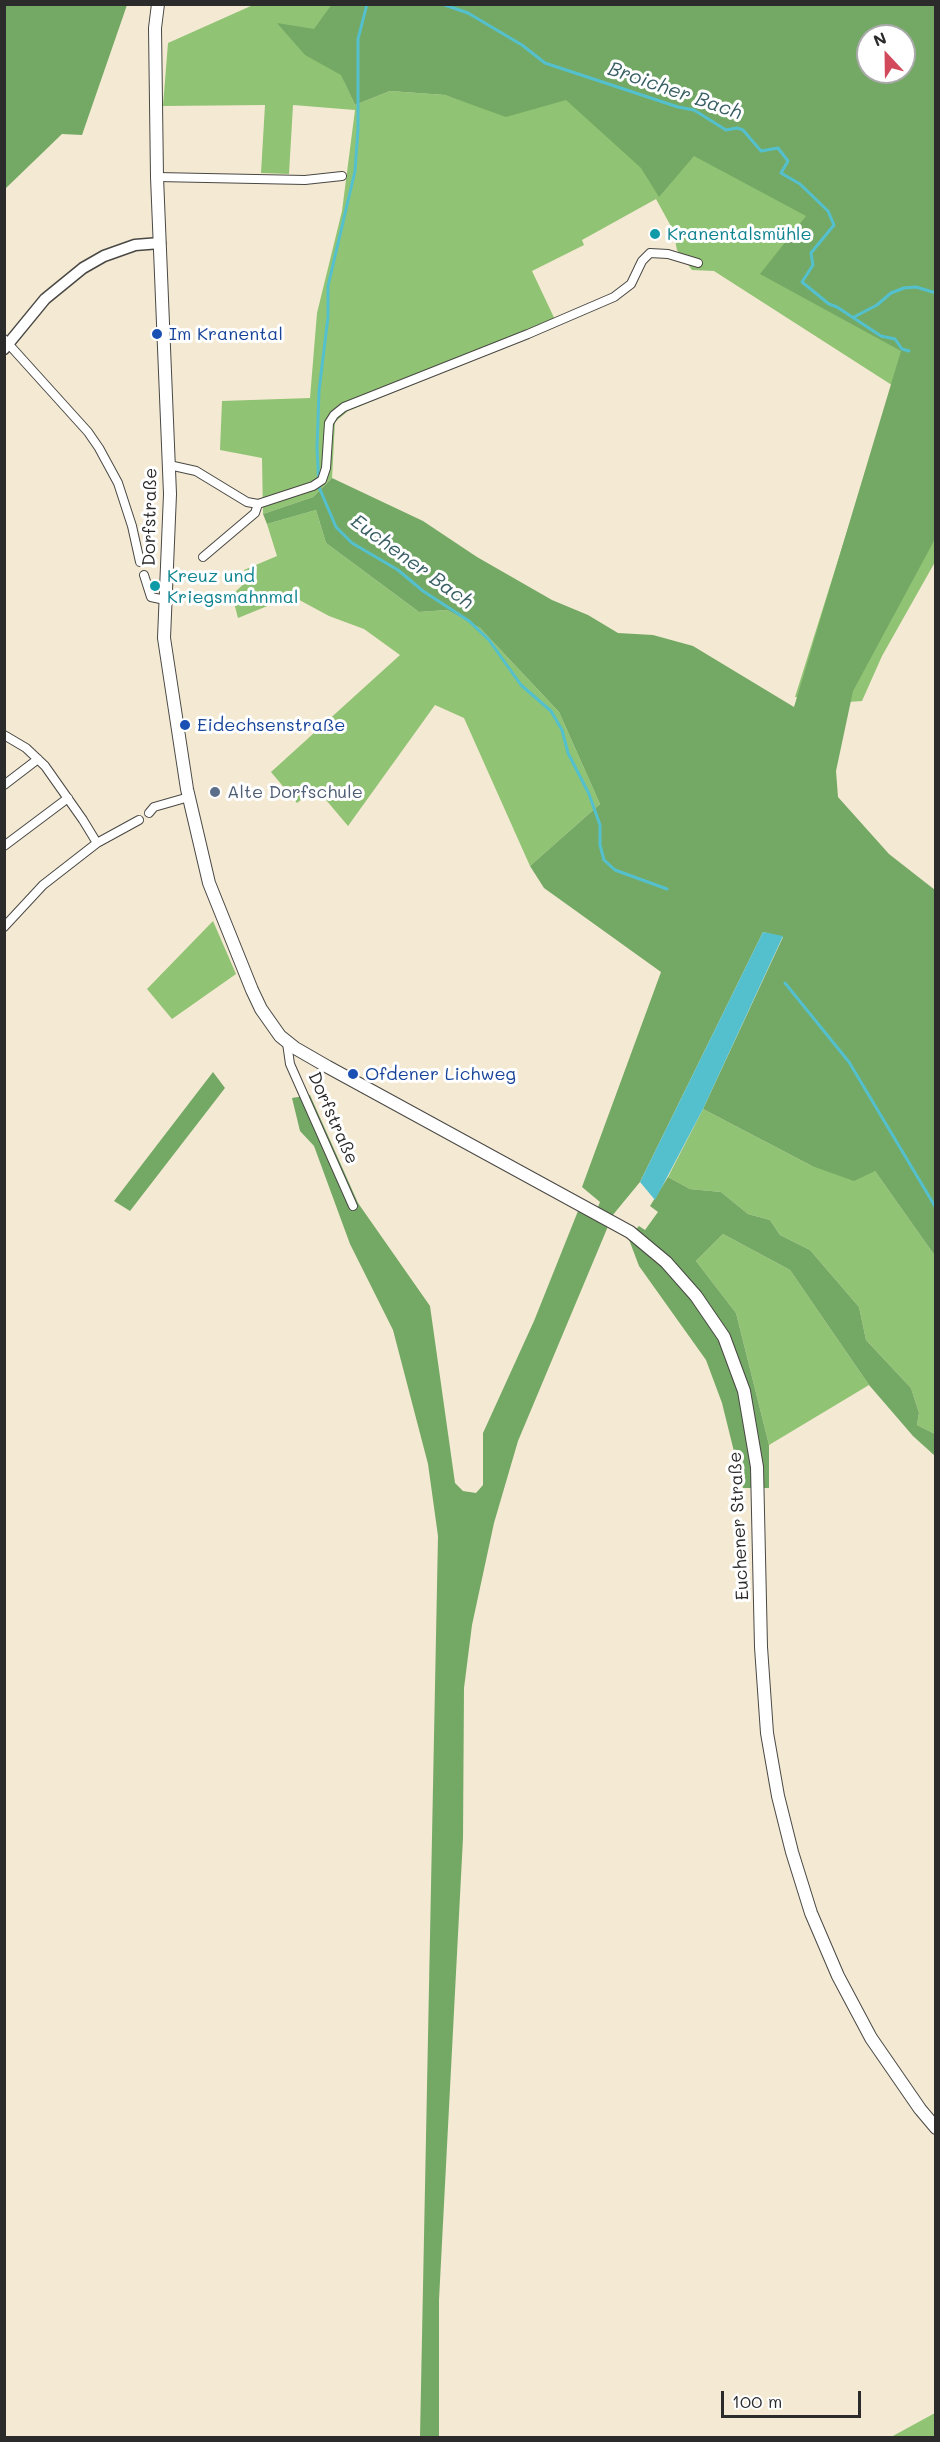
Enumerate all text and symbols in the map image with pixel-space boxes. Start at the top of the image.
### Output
north arrow [856,24,916,84]
text: N [870,27,889,51]
water label: Broicher Bach [605,57,745,125]
place label: Kranentalsmühle [667,223,812,245]
marker: Kranentalsmühle [648,227,662,241]
place label: Im Kranental [169,323,283,345]
marker: Im Kranental [150,327,164,341]
street label: Dorfstraße [138,468,162,566]
water label: Euchener Bach [346,509,478,615]
place label: Kreuz und Kriegsmahnmal [167,565,299,608]
marker: Kreuz und Kriegsmahnmal [148,579,162,593]
place label: Eidechsenstraße [197,714,345,736]
marker: Eidechsenstraße [178,718,192,732]
place label: Alte Dorfschule [227,781,363,803]
marker: Alte Dorfschule [208,785,222,799]
place label: Ofdener Lichweg [365,1063,516,1085]
marker: Ofdener Lichweg [346,1067,360,1081]
street label: Dorfstraße [303,1069,363,1167]
street label: Euchener Straße [724,1451,754,1601]
scale bar [724,2379,864,2417]
text: 100 m [732,2389,782,2413]

